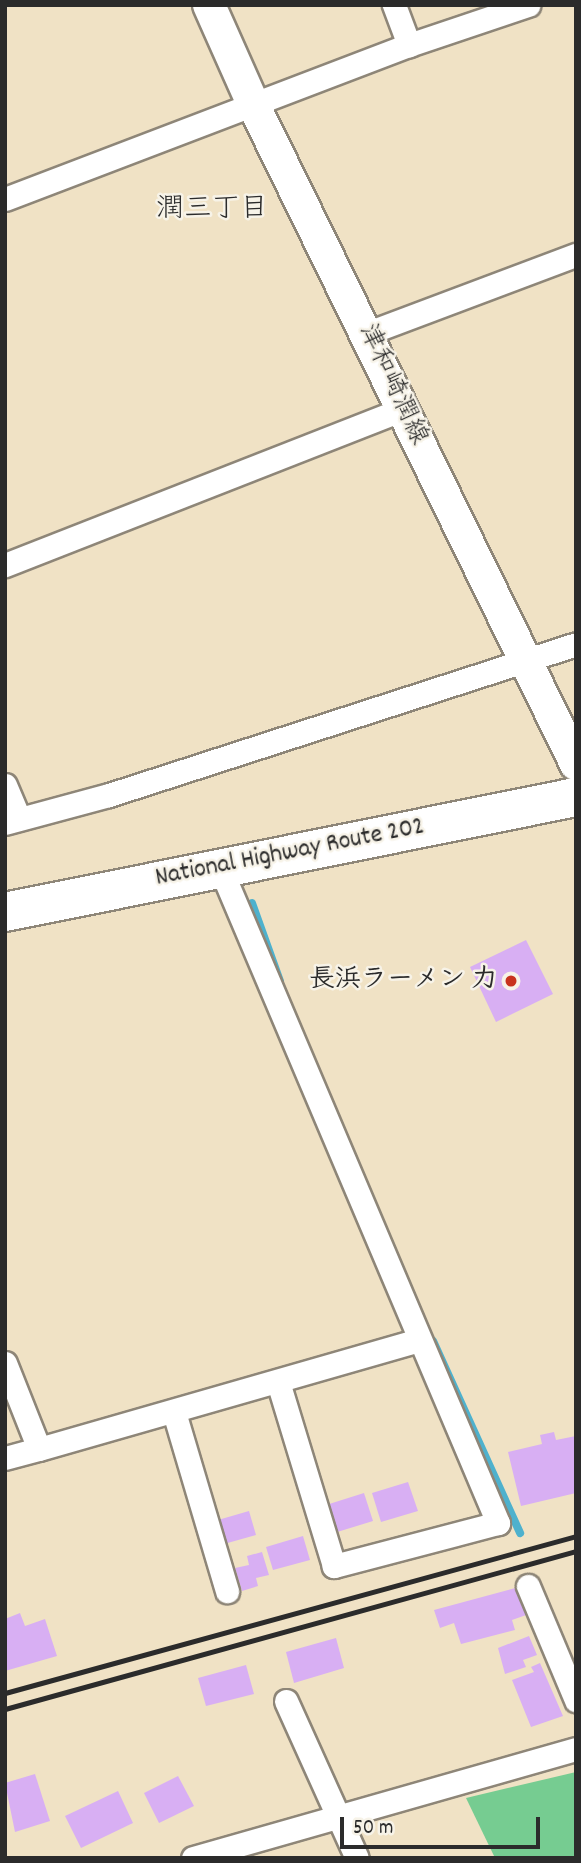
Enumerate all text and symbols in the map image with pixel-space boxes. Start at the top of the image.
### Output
district label: 潤三丁目 [156,194,268,228]
street label: 津和崎潤線 [350,319,434,451]
street label: National Highway Route 202 [153,812,427,894]
place label: 長浜ラーメン 力 [309,965,497,997]
marker: 長浜ラーメン 力 [503,973,519,989]
scale bar [343,1804,542,1848]
text: 50 m [353,1814,393,1844]

